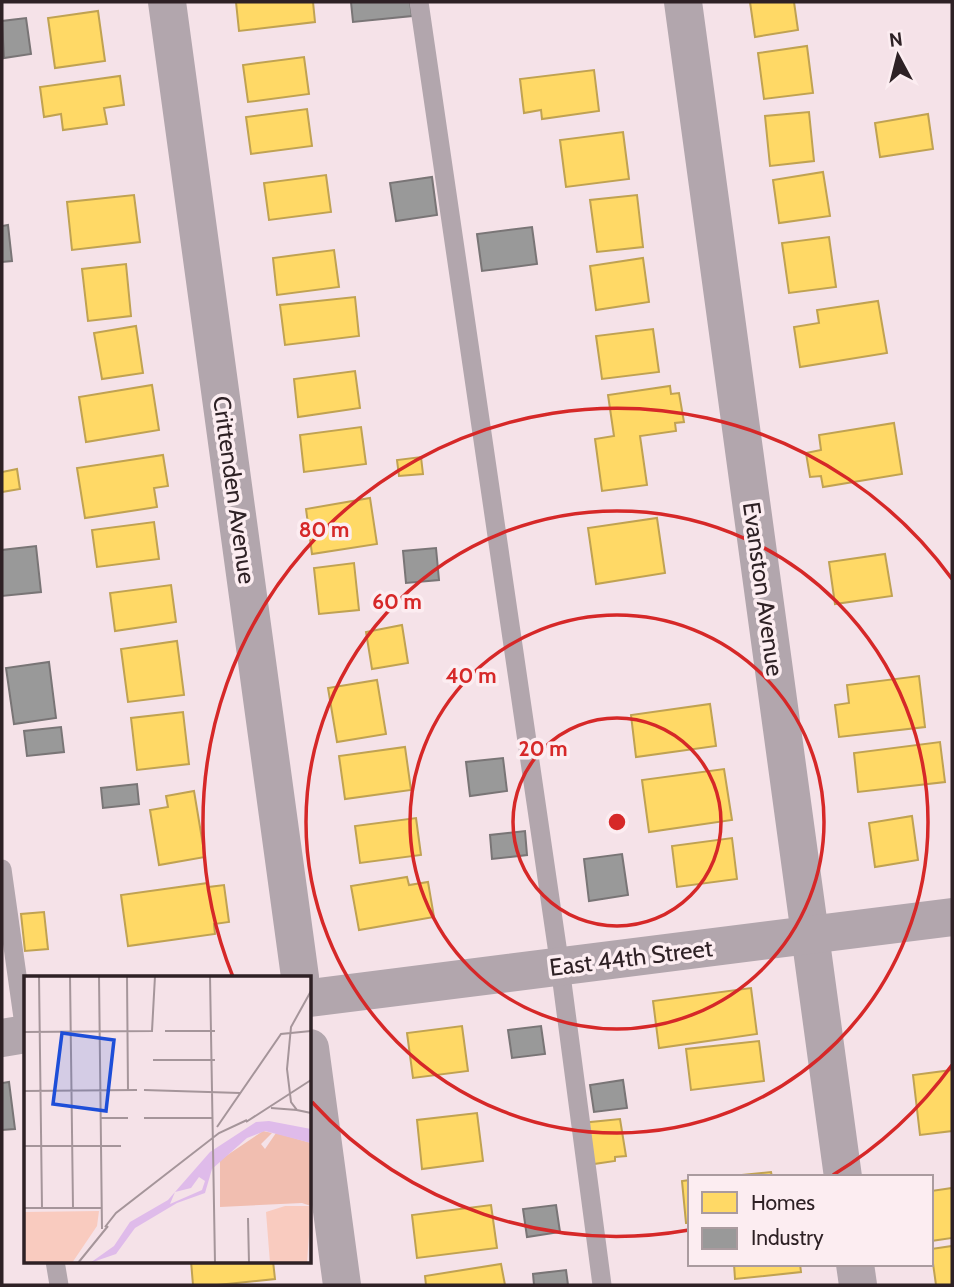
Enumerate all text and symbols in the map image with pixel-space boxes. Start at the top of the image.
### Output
north arrow [863,21,933,91]
text: N [888,27,904,52]
street label: Crittenden Avenue [207,394,262,586]
street label: Evanston Avenue [737,500,790,678]
text: 80 m [299,517,349,542]
text: 60 m [372,589,422,614]
text: 40 m [446,663,496,688]
text: 20 m [519,736,567,761]
centre of rings [605,810,629,834]
street label: East 44th Street [548,933,714,982]
inset map [24,976,312,1262]
legend [688,1175,933,1266]
text: Homes [751,1190,815,1215]
text: Industry [751,1225,824,1250]

